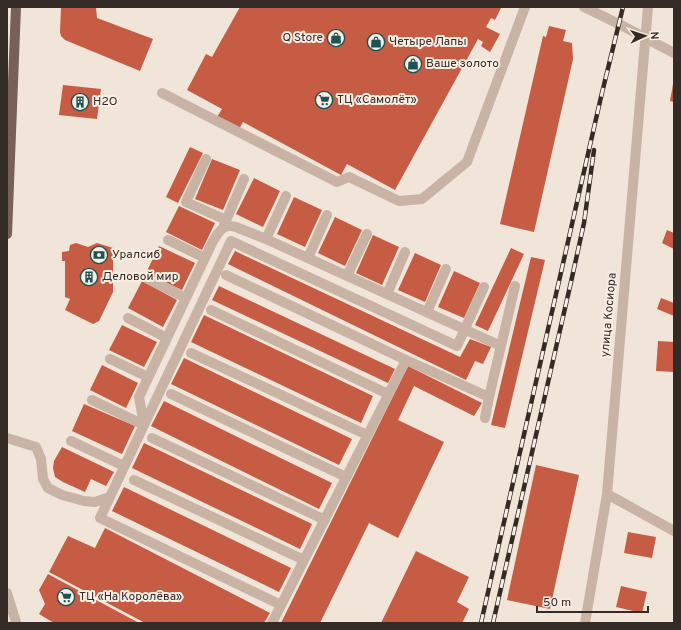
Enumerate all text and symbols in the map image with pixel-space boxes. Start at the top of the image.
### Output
north arrow [625,16,665,56]
shop icon: Q Store [326,28,346,48]
place label: Q Store [282,30,323,46]
text: N [647,31,661,40]
shop icon: Четыре Лапы [366,32,386,52]
place label: Четыре Лапы [389,34,467,50]
shop icon: Ваше золото [403,54,423,74]
place label: Ваше золото [426,56,499,72]
supermarket icon: ТЦ «Самолёт» [314,90,334,110]
building icon: H2O [70,92,90,112]
place label: ТЦ «Самолёт» [337,92,417,108]
place label: H2O [93,94,118,110]
bank icon: Уралсиб [89,245,109,265]
place label: Уралсиб [112,247,160,263]
building icon: Деловой мир [79,267,99,287]
place label: Деловой мир [102,269,179,285]
street label: улица Косиора [597,272,621,358]
supermarket icon: ТЦ «На Королёва» [56,587,76,607]
scale bar [537,588,648,614]
place label: ТЦ «На Королёва» [79,589,182,605]
text: 50 m [543,595,571,611]

